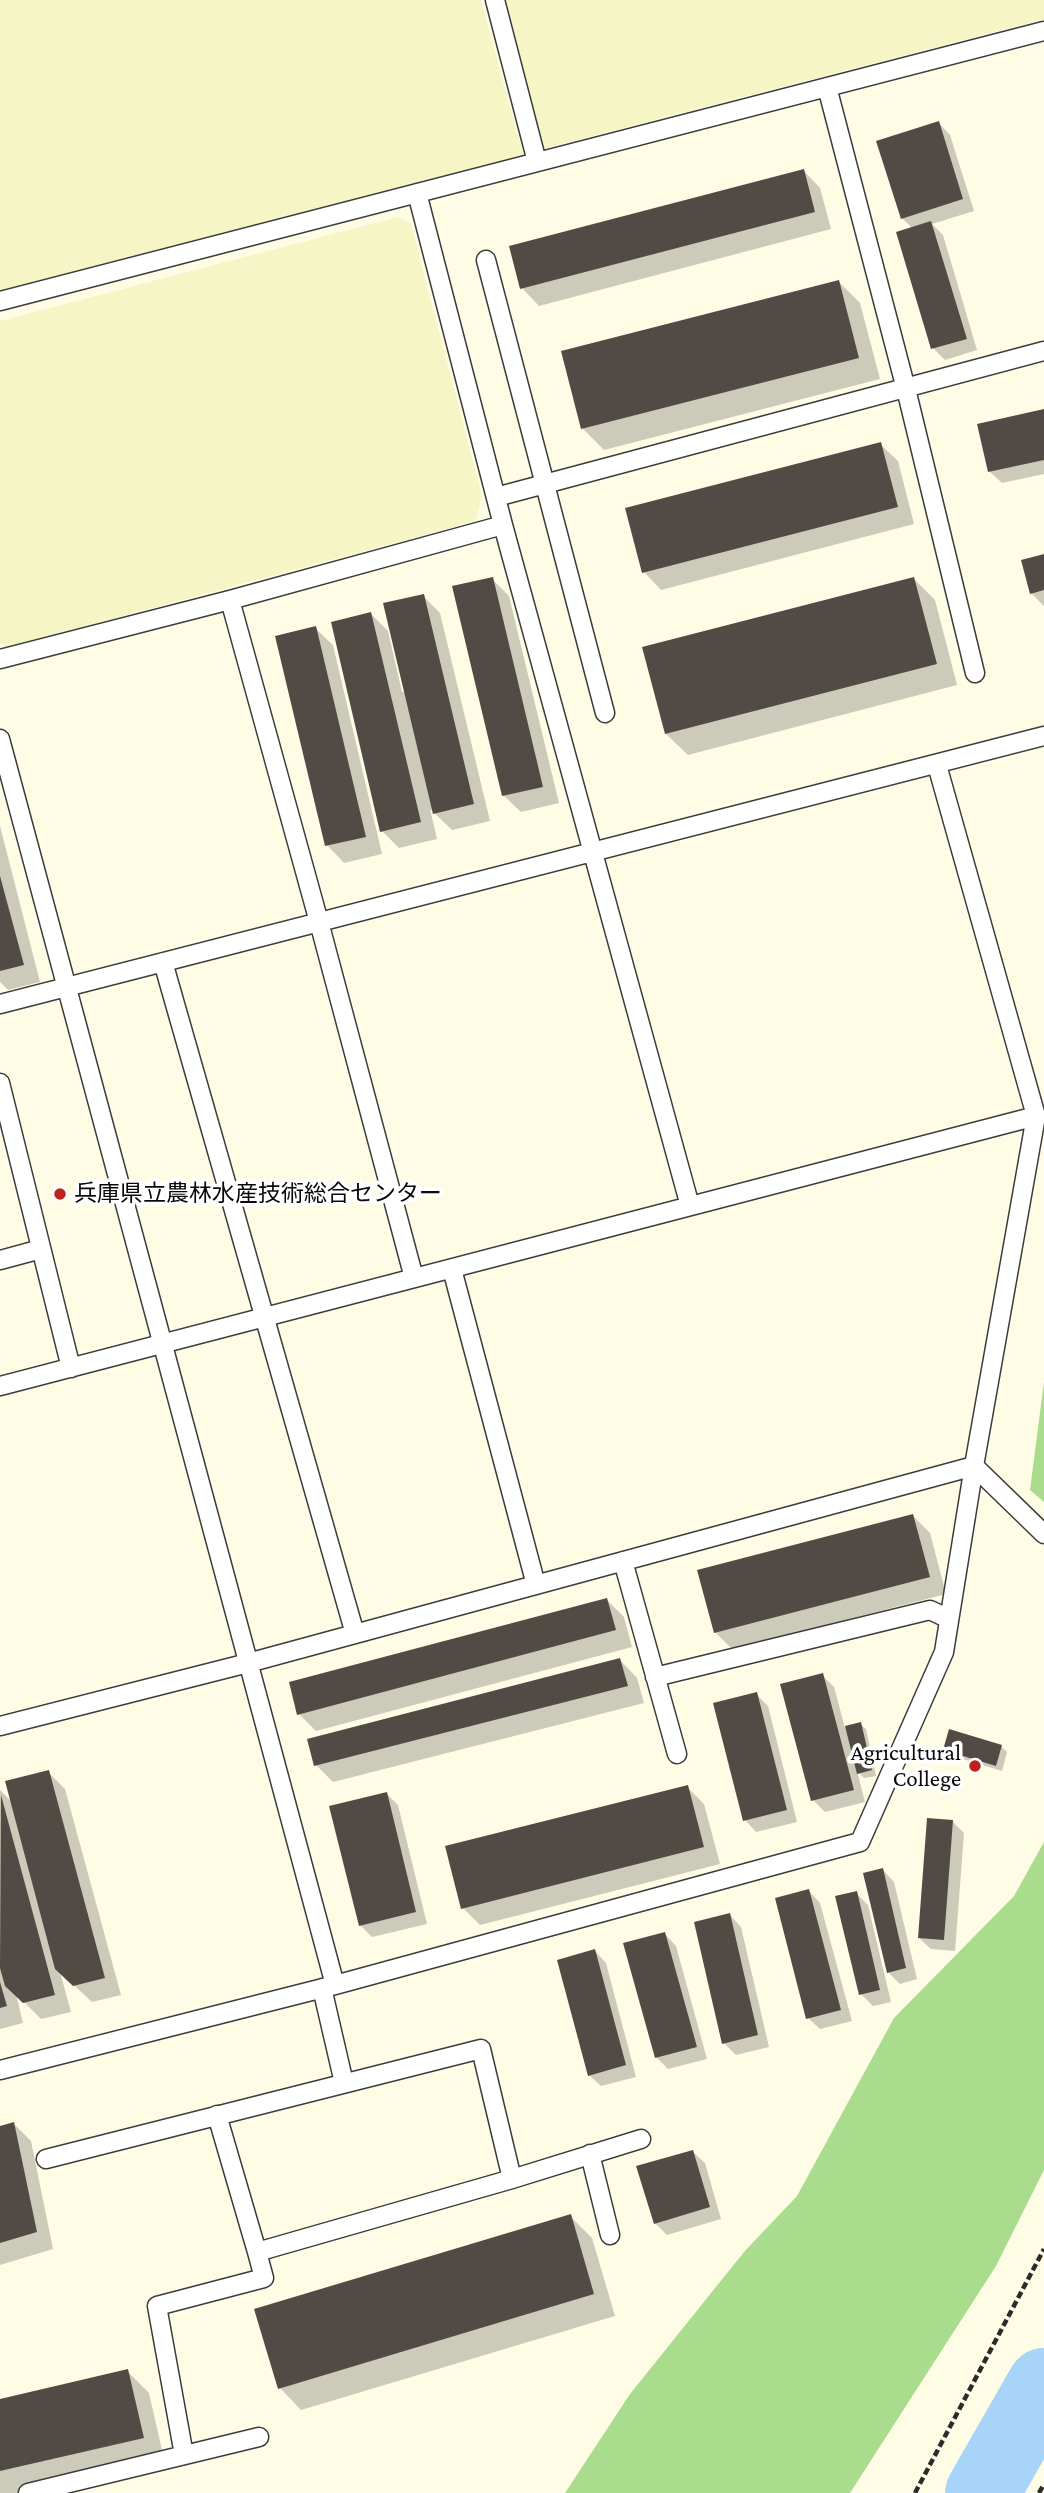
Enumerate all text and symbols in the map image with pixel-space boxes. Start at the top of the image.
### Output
place label: 兵庫県立農林水産技術総合センター [74,1180,442,1208]
marker: 兵庫県立農林水産技術総合センター [52,1186,68,1202]
place label: Agricultural College [851,1739,961,1793]
marker: Agricultural College [967,1758,983,1774]

